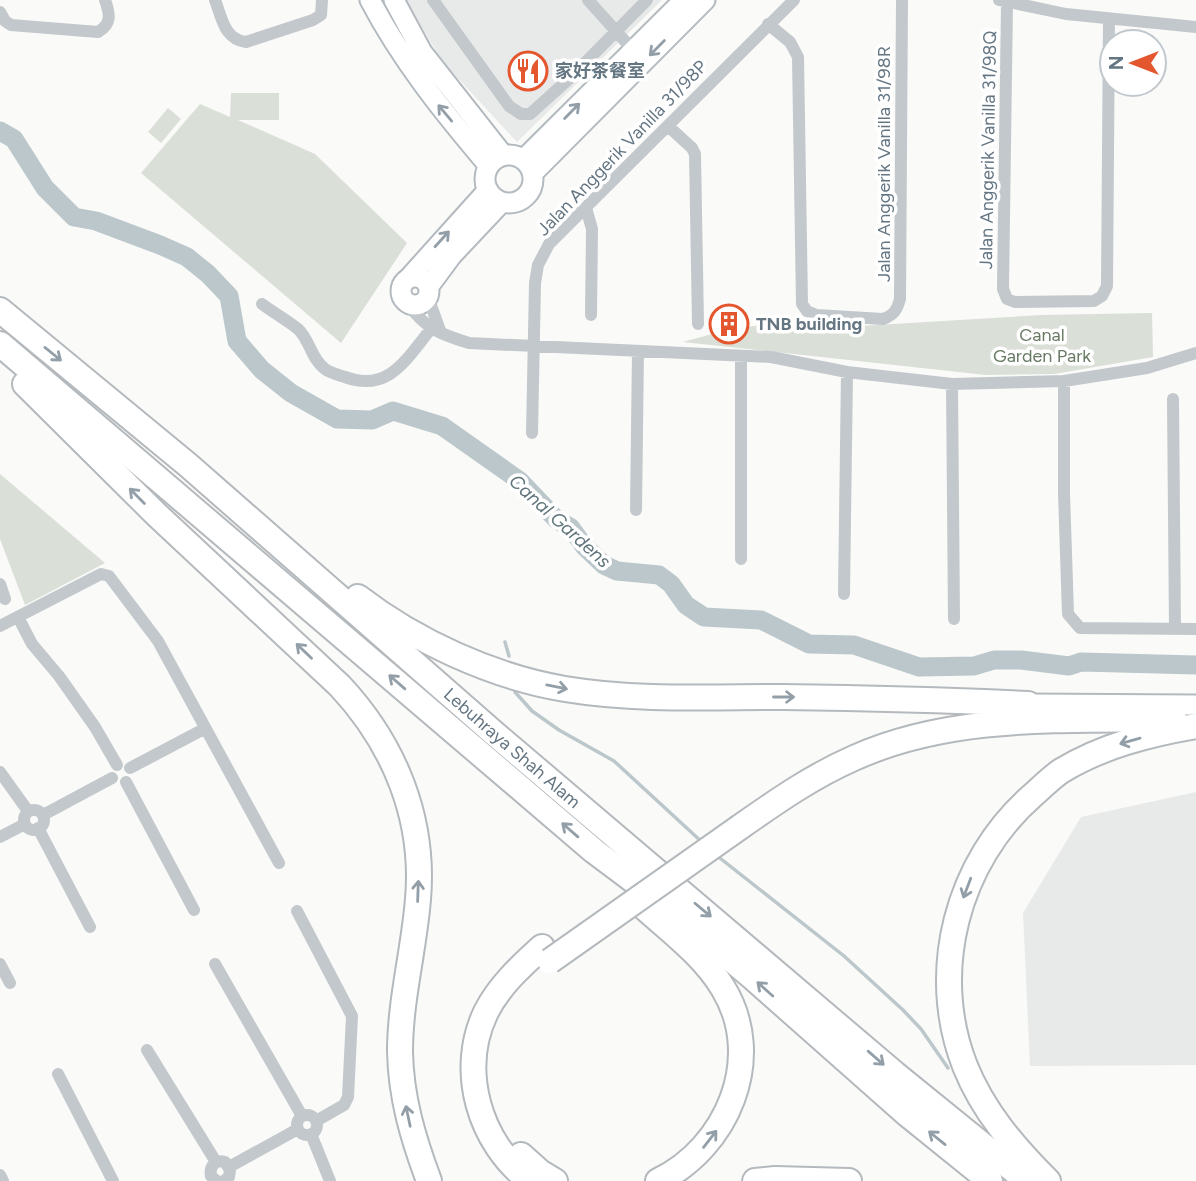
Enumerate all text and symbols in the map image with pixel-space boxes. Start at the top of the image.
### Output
north arrow [1098,28,1168,98]
street label: Jalan Anggerik Vanilla 31/98Q [975,30,1001,270]
one-way arrow [649,40,666,57]
street label: Jalan Anggerik Vanilla 31/98R [873,46,895,282]
restaurant icon: 家好茶餐室 [507,50,549,92]
street label: Jalan Anggerik Vanilla 31/98P [532,56,712,240]
text: N [1105,56,1128,70]
place label: 家好茶餐室 [555,60,645,82]
one-way arrow [564,103,581,120]
one-way arrow [437,105,452,123]
one-way arrow [434,231,450,249]
building icon: TNB building [708,303,750,345]
place label: TNB building [756,313,862,335]
park label: Canal Garden Park [993,324,1091,367]
one-way arrow [43,346,61,362]
water label: Canal Gardens [504,469,616,573]
one-way arrow [129,487,146,504]
one-way arrow [295,642,312,659]
one-way arrow [388,674,406,690]
one-way arrow [545,680,568,694]
street label: Lebuhraya Shah Alam [439,683,585,813]
one-way arrow [772,690,795,704]
one-way arrow [1119,736,1141,749]
one-way arrow [561,822,579,838]
one-way arrow [959,877,972,899]
one-way arrow [412,879,425,902]
one-way arrow [694,902,712,918]
one-way arrow [757,981,775,997]
one-way arrow [867,1050,885,1066]
one-way arrow [400,1105,414,1128]
one-way arrow [703,1130,718,1149]
one-way arrow [928,1131,947,1146]

